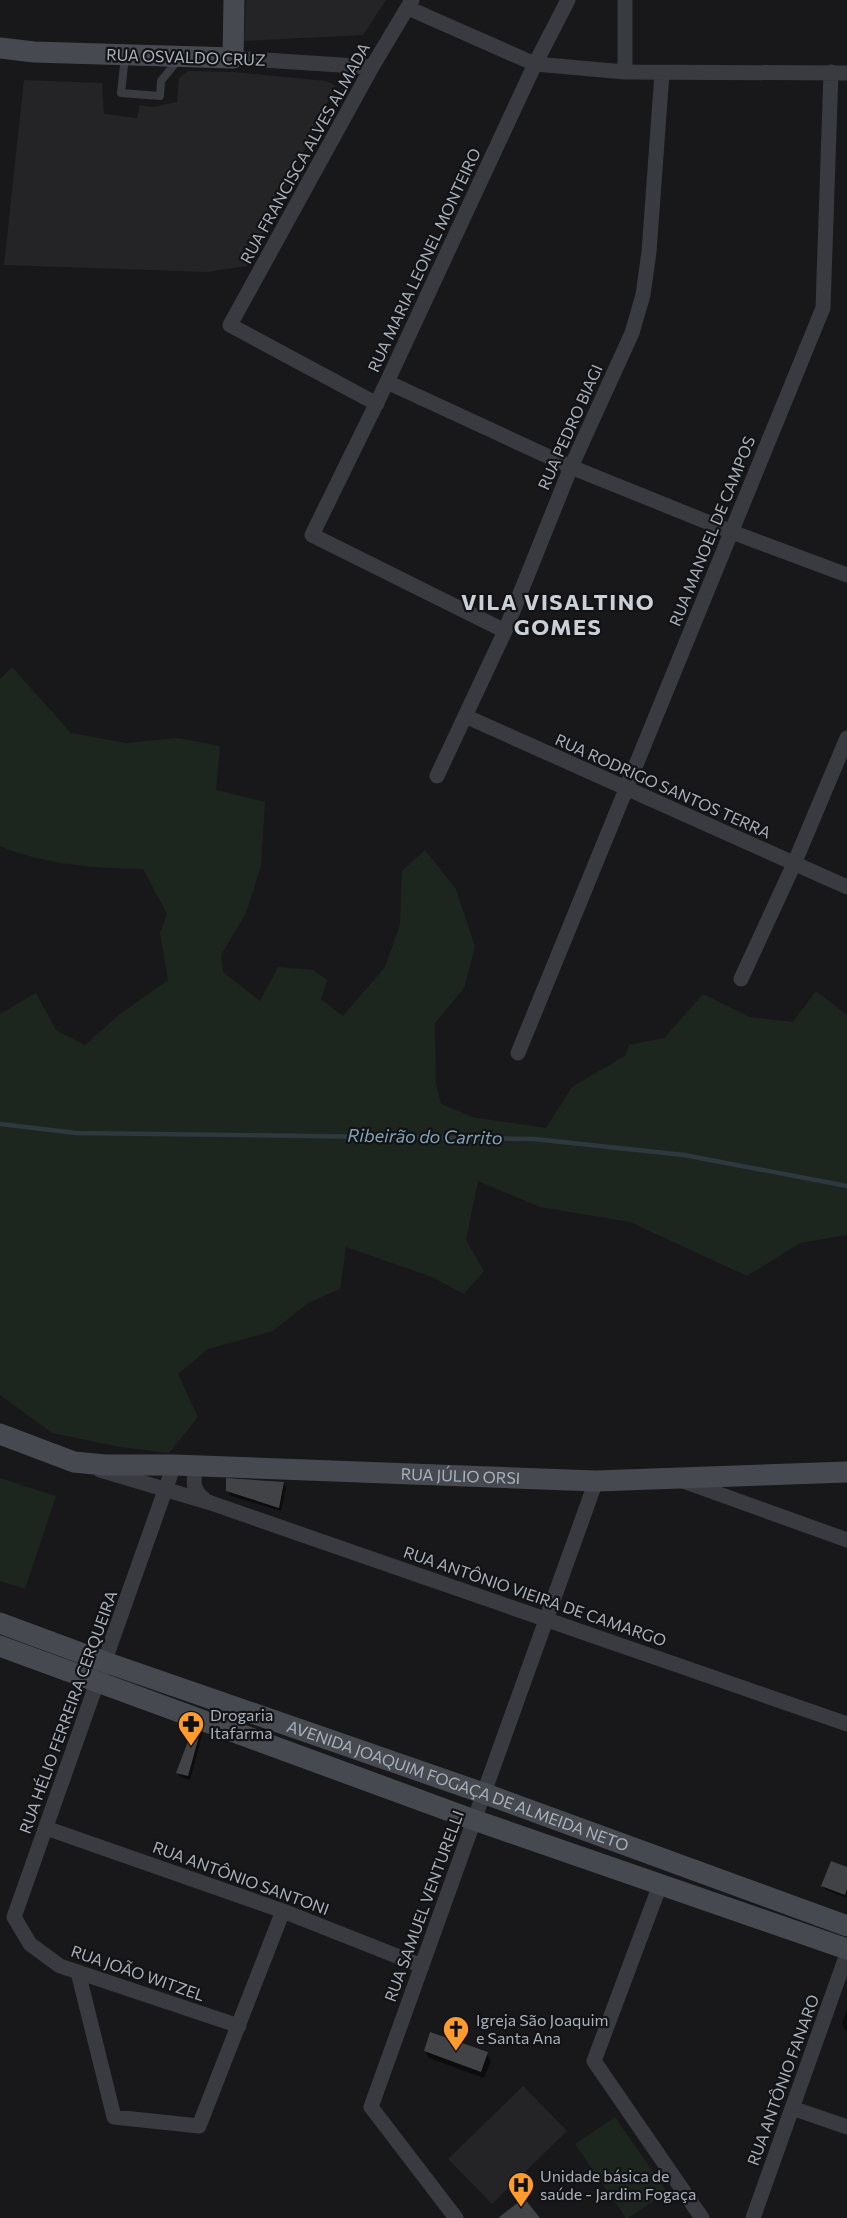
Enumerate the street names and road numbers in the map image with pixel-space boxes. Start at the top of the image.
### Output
street label: RUA FRANCISCA ALVES ALMADA [236,39,373,266]
street label: RUA OSVALDO CRUZ [106,44,266,69]
street label: RUA MARIA LEONEL MONTEIRO [363,145,484,375]
street label: RUA PEDRO BIAGI [533,361,606,492]
street label: RUA MANOEL DE CAMPOS [665,433,758,629]
street label: RUA RODRIGO SANTOS TERRA [552,729,774,842]
street label: RUA JÚLIO ORSI [400,1464,521,1487]
street label: RUA ANTÔNIO VIEIRA DE CAMARGO [401,1542,669,1650]
street label: RUA HÉLIO FERREIRA CERQUEIRA [15,1588,120,1836]
street label: AVENIDA JOAQUIM FOGAÇA DE ALMEIDA NETO [285,1716,632,1854]
street label: RUA SAMUEL VENTURELLI [380,1808,467,2004]
street label: RUA ANTÔNIO SANTONI [150,1837,332,1918]
street label: RUA JOÃO WITZEL [69,1941,207,2004]
street label: RUA ANTÔNIO FANARO [743,1992,822,2168]

